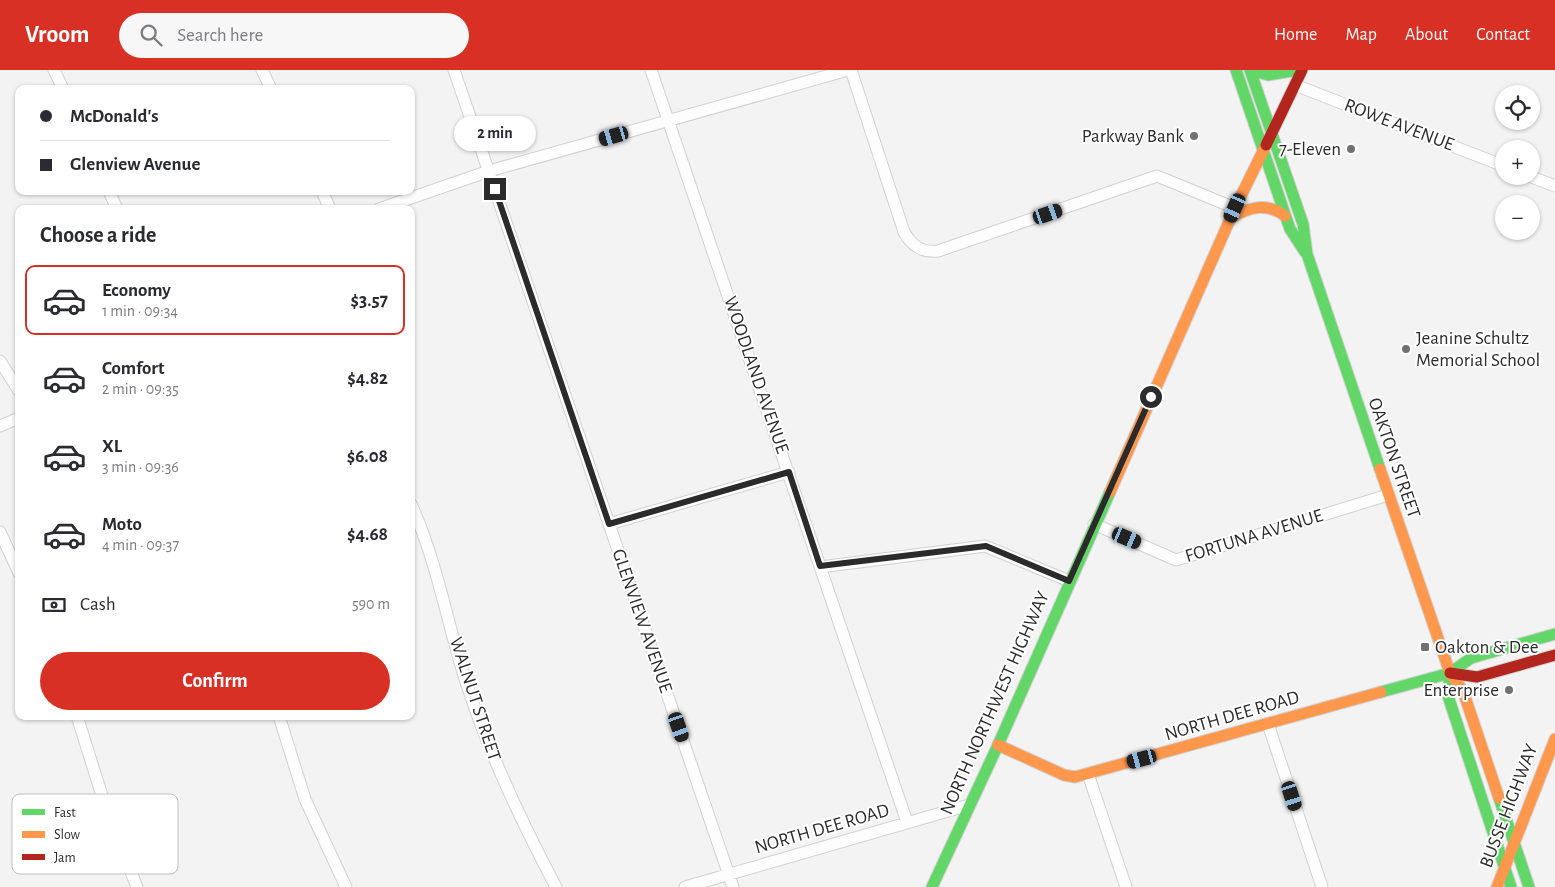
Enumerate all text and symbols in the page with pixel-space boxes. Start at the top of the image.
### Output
search box [119,13,469,58]
icon: search [137,21,165,49]
text: Vroom [25,23,89,47]
text: Search here [177,26,263,45]
text: Home [1274,26,1317,44]
text: Map [1345,26,1377,44]
text: About [1405,26,1448,44]
text: Contact [1476,26,1530,44]
map controls [1495,85,1540,240]
button: locate [1495,85,1540,130]
street label: ROWE AVENUE [1342,95,1456,155]
text: McDonald's [70,107,159,126]
callout: 2 min [454,116,536,152]
text: 2 min [477,125,513,141]
car [597,125,630,147]
place label: Parkway Bank [1082,127,1184,146]
marker: Parkway Bank [1188,130,1200,142]
place label: 7-Eleven [1279,140,1341,159]
button: + [1495,140,1540,185]
marker: 7-Eleven [1345,143,1357,155]
text: Glenview Avenue [70,155,201,174]
route end [484,178,506,200]
car [1222,191,1247,225]
button: − [1495,195,1540,240]
car [1031,202,1064,226]
text: Choose a ride [40,224,156,246]
icon: car [42,278,87,323]
text: Economy [102,281,171,300]
text: $3.57 [350,291,388,310]
street label: WOODLAND AVENUE [720,294,792,456]
text: 1 min · 09:34 [102,303,178,319]
place label: Jeanine Schultz Memorial School [1416,329,1540,370]
marker: Jeanine Schultz Memorial School [1400,343,1412,355]
icon: car [42,356,87,401]
text: Comfort [102,359,164,378]
text: $4.82 [347,369,388,388]
text: 2 min · 09:35 [102,381,179,397]
route start [1140,386,1162,408]
street label: OAKTON STREET [1365,395,1423,521]
icon: car [42,434,87,479]
text: XL [102,437,122,456]
text: $6.08 [347,447,388,466]
text: 3 min · 09:36 [102,459,179,475]
street label: FORTUNA AVENUE [1183,506,1325,566]
icon: car [42,512,87,557]
text: Moto [102,515,142,534]
text: $4.68 [347,525,388,544]
car [1110,525,1143,551]
text: 4 min · 09:37 [102,537,179,553]
street label: GLENVIEW AVENUE [608,547,676,695]
street label: NORTH NORTHWEST HIGHWAY [937,588,1053,818]
icon: cash [40,591,68,619]
text: Cash [80,595,116,614]
text: 590 m [352,596,390,612]
street label: WALNUT STREET [446,635,504,763]
place label: Oakton & Dee [1435,638,1539,657]
marker: Oakton & Dee [1419,641,1431,653]
button: Confirm [40,652,390,710]
place label: Enterprise [1424,681,1499,700]
marker: Enterprise [1503,684,1515,696]
street label: NORTH DEE ROAD [1163,688,1301,744]
car [667,710,690,744]
street label: BUSSE HIGHWAY [1477,742,1541,870]
car [1125,748,1158,770]
car [1280,779,1303,813]
legend [12,794,178,874]
street label: NORTH DEE ROAD [753,801,891,857]
text: Fast [54,806,76,820]
text: Slow [54,828,81,842]
text: Jam [54,851,76,865]

